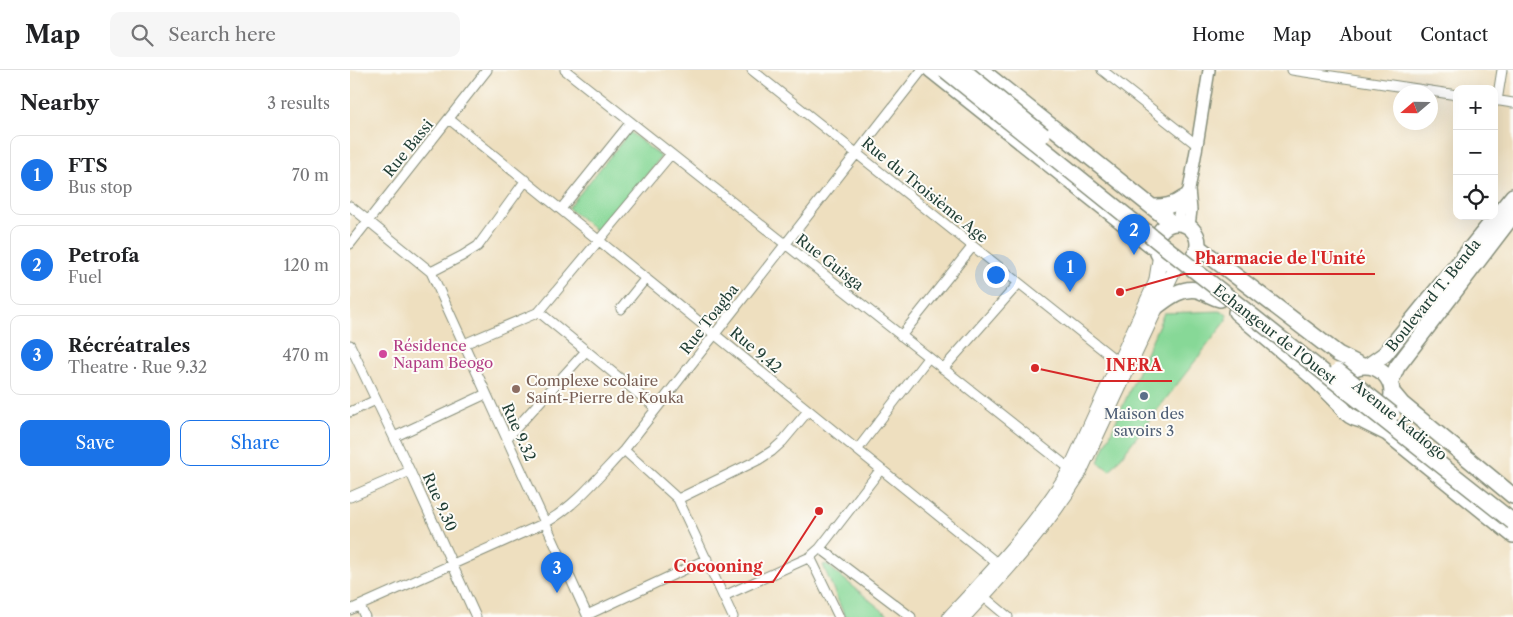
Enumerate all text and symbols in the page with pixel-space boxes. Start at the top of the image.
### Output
search box [110,12,460,57]
text: Map [25,20,80,49]
icon: search [128,21,156,49]
text: Search here [168,23,276,46]
text: Home [1192,24,1245,46]
text: Map [1273,24,1311,46]
text: About [1339,24,1392,46]
text: Contact [1420,24,1488,46]
north arrow [1393,85,1438,130]
map controls [1453,85,1498,220]
button: + [1453,85,1498,130]
text: Nearby [20,90,99,115]
text: 3 results [267,93,330,113]
street label: Rue Bassi [379,115,437,181]
button: − [1453,130,1498,175]
street label: Rue du Troisième Age [858,133,992,247]
text: FTS [68,154,108,177]
text: 1 [33,165,41,185]
text: 70 m [292,165,329,185]
button: locate [1453,175,1498,220]
text: Bus stop [68,177,132,197]
pin: 2 [1118,214,1150,255]
street label: Rue Guisga [792,230,868,294]
street label: Boulevard T. Benda [1382,235,1484,355]
callout: Pharmacie de l'Unité [1184,243,1375,274]
text: Petrofa [68,244,140,267]
text: Pharmacie de l'Unité [1195,248,1366,268]
pin: 1 [1054,251,1086,292]
text: 2 [32,255,42,275]
text: 120 m [284,255,329,275]
your location [983,262,1009,288]
text: Fuel [68,267,102,287]
street label: Rue Toagba [676,280,742,358]
street label: Echangeur de l'Ouest [1209,280,1341,389]
street label: Rue 9.42 [726,323,786,377]
text: Récréatrales [68,334,190,357]
place label: Résidence Napam Beogo [393,336,493,372]
text: 3 [32,345,42,365]
text: 470 m [283,345,329,365]
marker: Résidence Napam Beogo [377,348,389,360]
callout: INERA [1095,350,1172,381]
text: INERA [1106,355,1163,375]
text: Theatre · Rue 9.32 [68,357,207,377]
place label: Complexe scolaire Saint-Pierre de Kouka [526,371,684,407]
street label: Avenue Kadiogo [1348,375,1451,464]
marker: Complexe scolaire Saint-Pierre de Kouka [510,383,522,395]
marker: Maison des savoirs 3 [1138,390,1150,402]
street label: Rue 9.32 [498,400,540,464]
place label: Maison des savoirs 3 [1104,404,1184,440]
button: Save [20,420,170,466]
button: Share [180,420,330,466]
street label: Rue 9.30 [419,470,461,534]
callout: Cocooning [664,551,773,582]
pin: 3 [541,552,573,593]
text: Cocooning [673,556,763,576]

